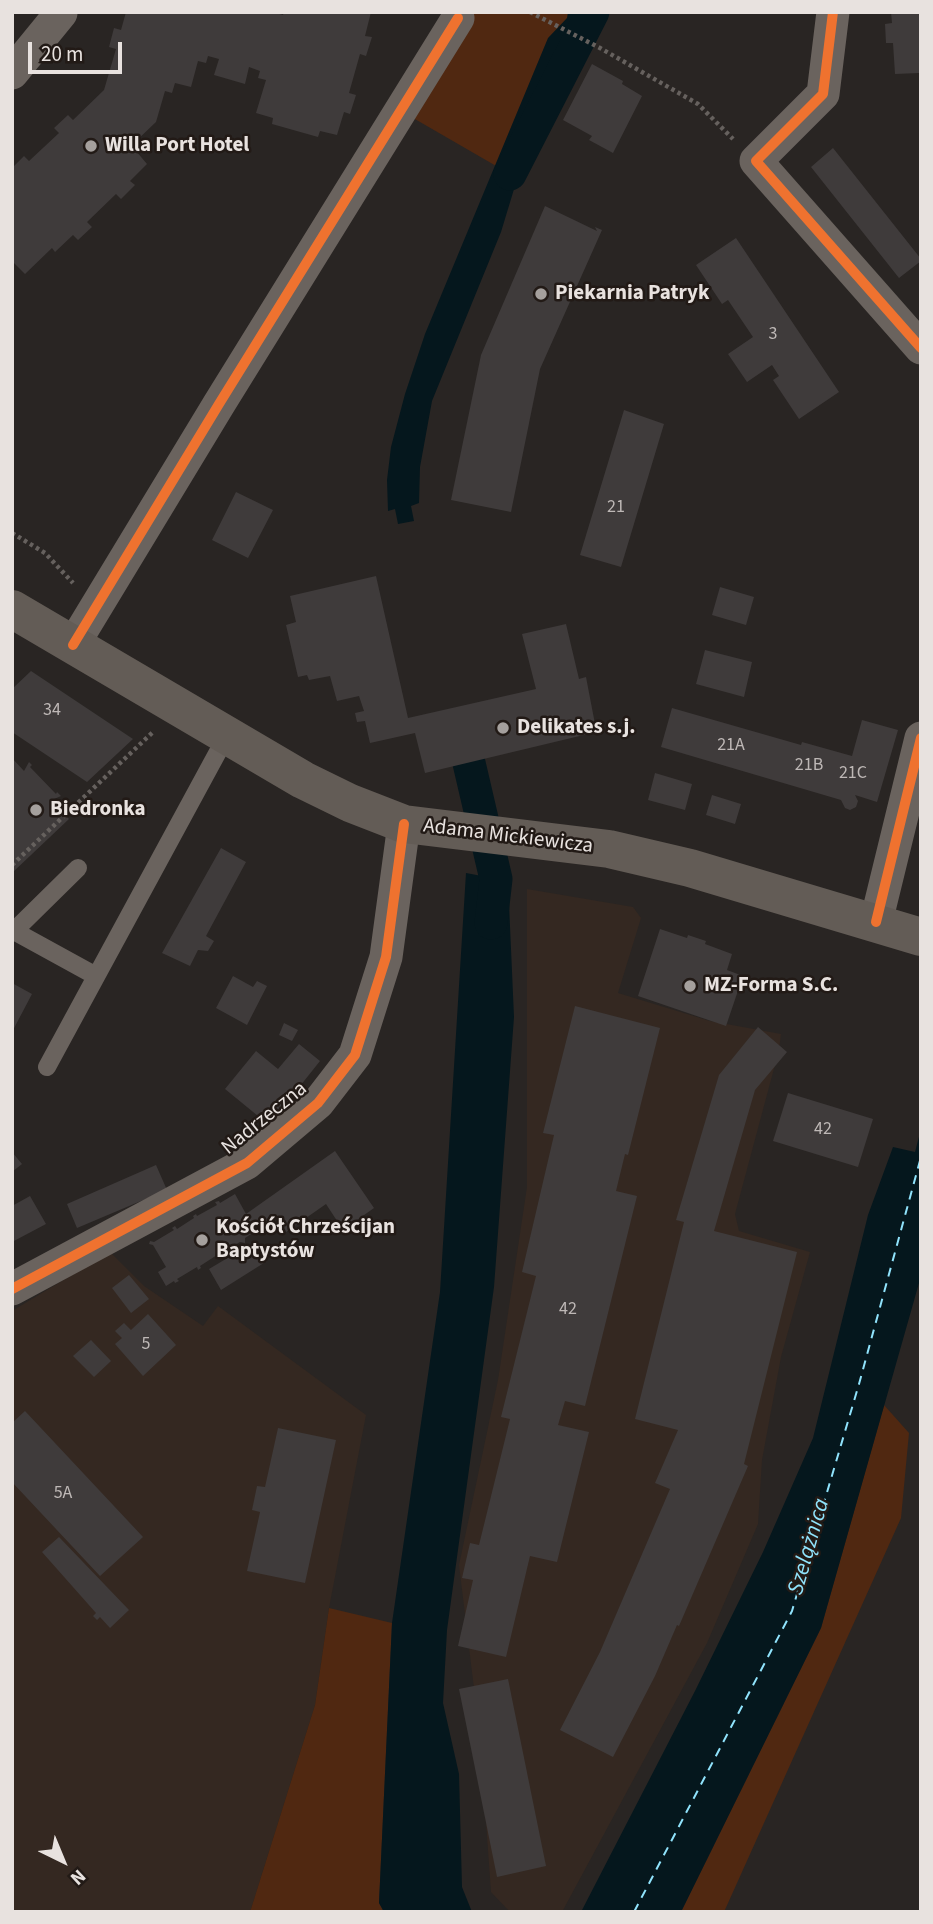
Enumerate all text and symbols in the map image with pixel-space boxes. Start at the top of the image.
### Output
scale bar [32,28,126,72]
text: 20 m [41,39,83,69]
place label: Willa Port Hotel [105,133,249,159]
marker: Willa Port Hotel [83,138,99,154]
place label: Piekarnia Patryk [555,281,709,307]
marker: Piekarnia Patryk [533,286,549,302]
house number: 3 [769,324,777,346]
house number: 21 [607,497,625,519]
house number: 34 [43,700,61,722]
place label: Delikates s.j. [517,715,636,741]
marker: Delikates s.j. [495,720,511,736]
house number: 21A [717,735,745,757]
house number: 21B [795,755,823,777]
house number: 21C [839,763,867,785]
place label: Biedronka [50,797,146,823]
marker: Biedronka [28,802,44,818]
street label: Adama Mickiewicza [422,814,594,860]
place label: MZ-Forma S.C. [704,973,838,999]
marker: MZ-Forma S.C. [682,978,698,994]
street label: Nadrzeczna [217,1077,313,1161]
house number: 42 [814,1119,832,1141]
place label: Kościół Chrześcijan Baptystów [216,1215,395,1265]
marker: Kościół Chrześcijan Baptystów [194,1232,210,1248]
house number: 42 [559,1299,577,1321]
house number: 5 [142,1334,150,1356]
house number: 5A [54,1483,72,1505]
water label: Szelążnica [783,1496,837,1598]
north arrow [28,1826,98,1896]
text: N [64,1863,91,1891]

